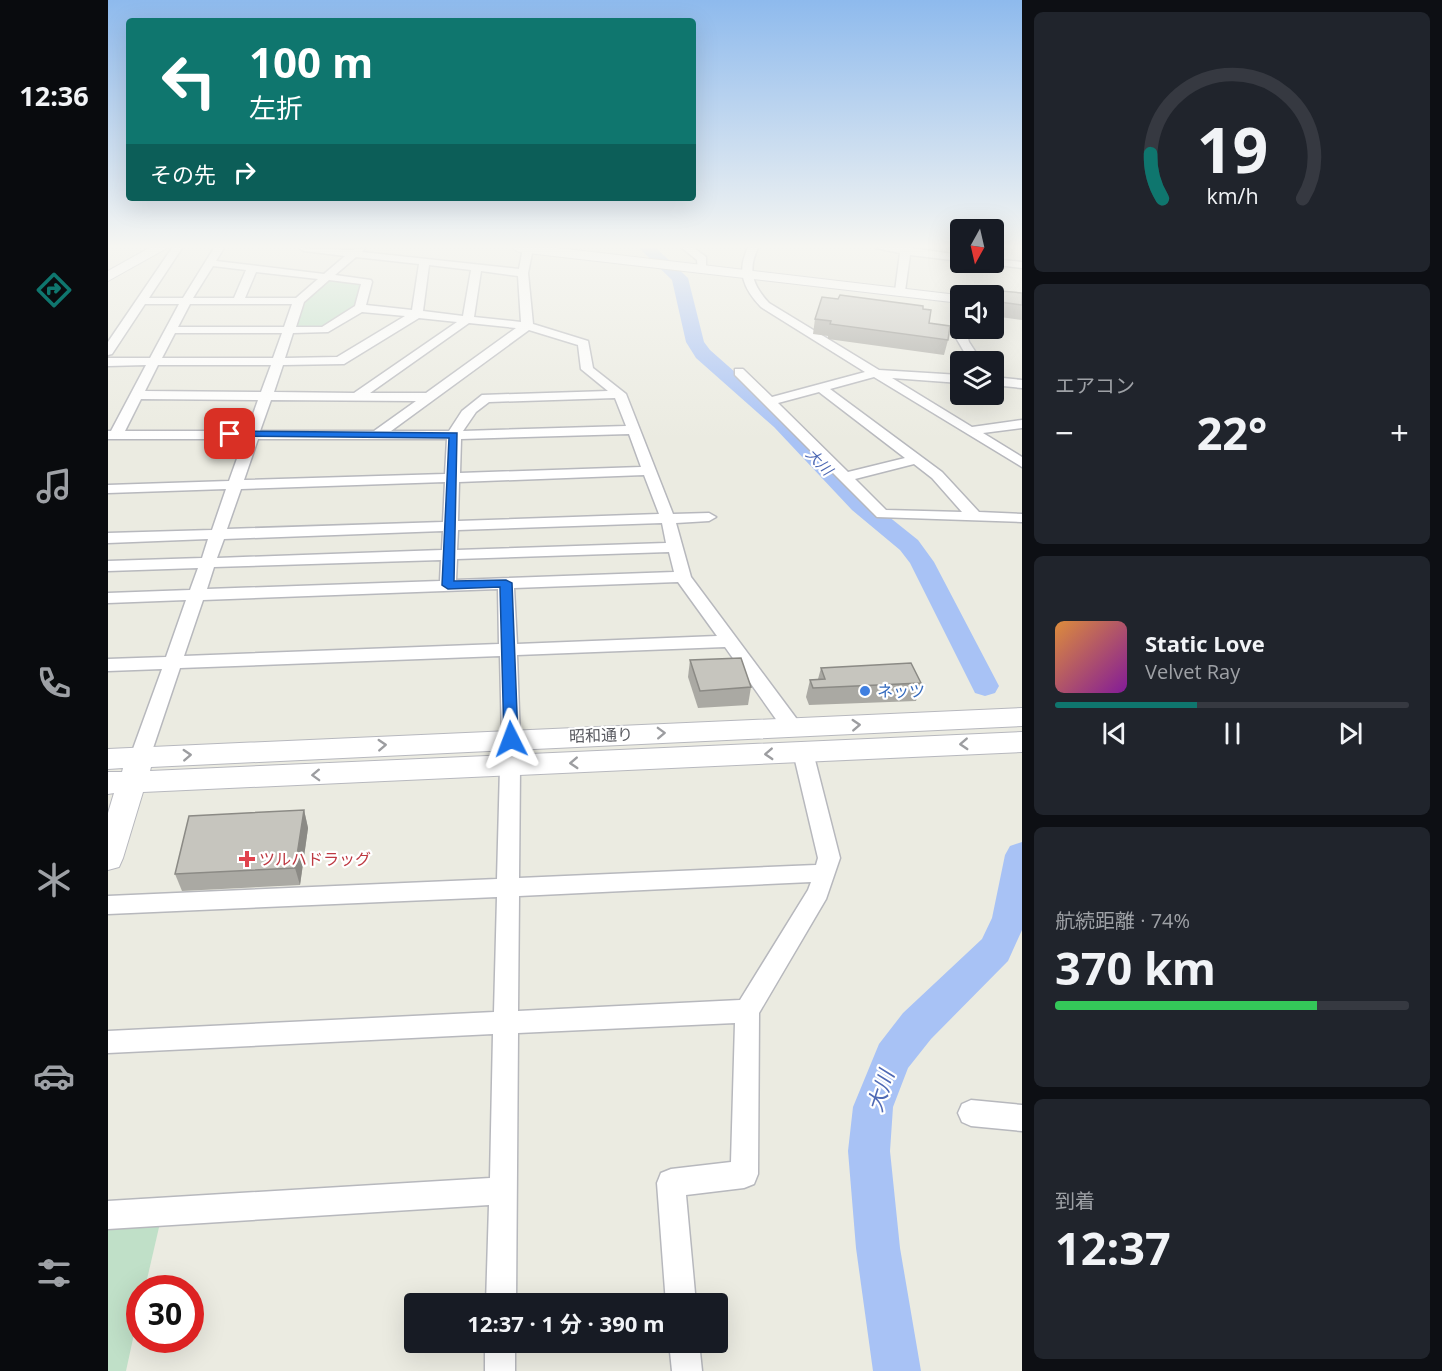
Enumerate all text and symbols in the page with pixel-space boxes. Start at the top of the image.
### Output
text: 100 m [249,33,373,90]
icon: left [150,42,228,120]
text: 12:36 [19,77,89,114]
text: 左折 [249,89,303,126]
text: 19 [1196,106,1268,191]
icon: right [228,156,261,189]
text: その先 [150,159,216,189]
text: km/h [1206,181,1258,210]
north arrow [950,219,1004,273]
map controls [950,219,1004,405]
icon: directions [33,269,75,311]
button: sound [950,285,1004,339]
button: layers [950,351,1004,405]
text: エアコン [1055,372,1135,399]
text: 22° [1197,402,1267,463]
pin [204,408,255,459]
text: − [1055,410,1074,455]
text: + [1390,410,1409,455]
icon: arrive [213,417,246,450]
water label: 大川 [802,444,839,480]
icon: music [33,465,75,507]
text: Static Love [1145,628,1265,658]
text: Velvet Ray [1145,658,1240,685]
icon: phone [33,662,75,704]
place label: ネッツ [877,680,925,702]
marker: ネッツ [858,684,872,698]
position arrow [479,707,543,771]
icon: previous [1098,717,1131,750]
icon: pause [1216,717,1249,750]
icon: next [1334,717,1367,750]
one-way arrow [851,718,860,731]
street label: 昭和通り [569,723,633,747]
one-way arrow [656,726,665,739]
one-way arrow [959,738,968,751]
one-way arrow [378,739,387,752]
one-way arrow [764,747,773,760]
one-way arrow [183,749,192,762]
one-way arrow [570,757,579,770]
one-way arrow [312,768,321,781]
place label: ツルハドラッグ [259,848,371,870]
marker: ツルハドラッグ [240,852,254,866]
icon: climate [33,859,75,901]
text: 航続距離 · 74% [1055,907,1190,934]
text: 370 km [1055,937,1216,998]
icon: car [33,1055,75,1097]
water label: 大川 [860,1064,900,1115]
text: 到着 [1055,1187,1095,1214]
text: 12:37 [1055,1217,1171,1278]
icon: filters [33,1252,75,1294]
speed limit sign: 30 [126,1275,204,1353]
text: 12:37 · 1 分 · 390 m [467,1308,665,1338]

